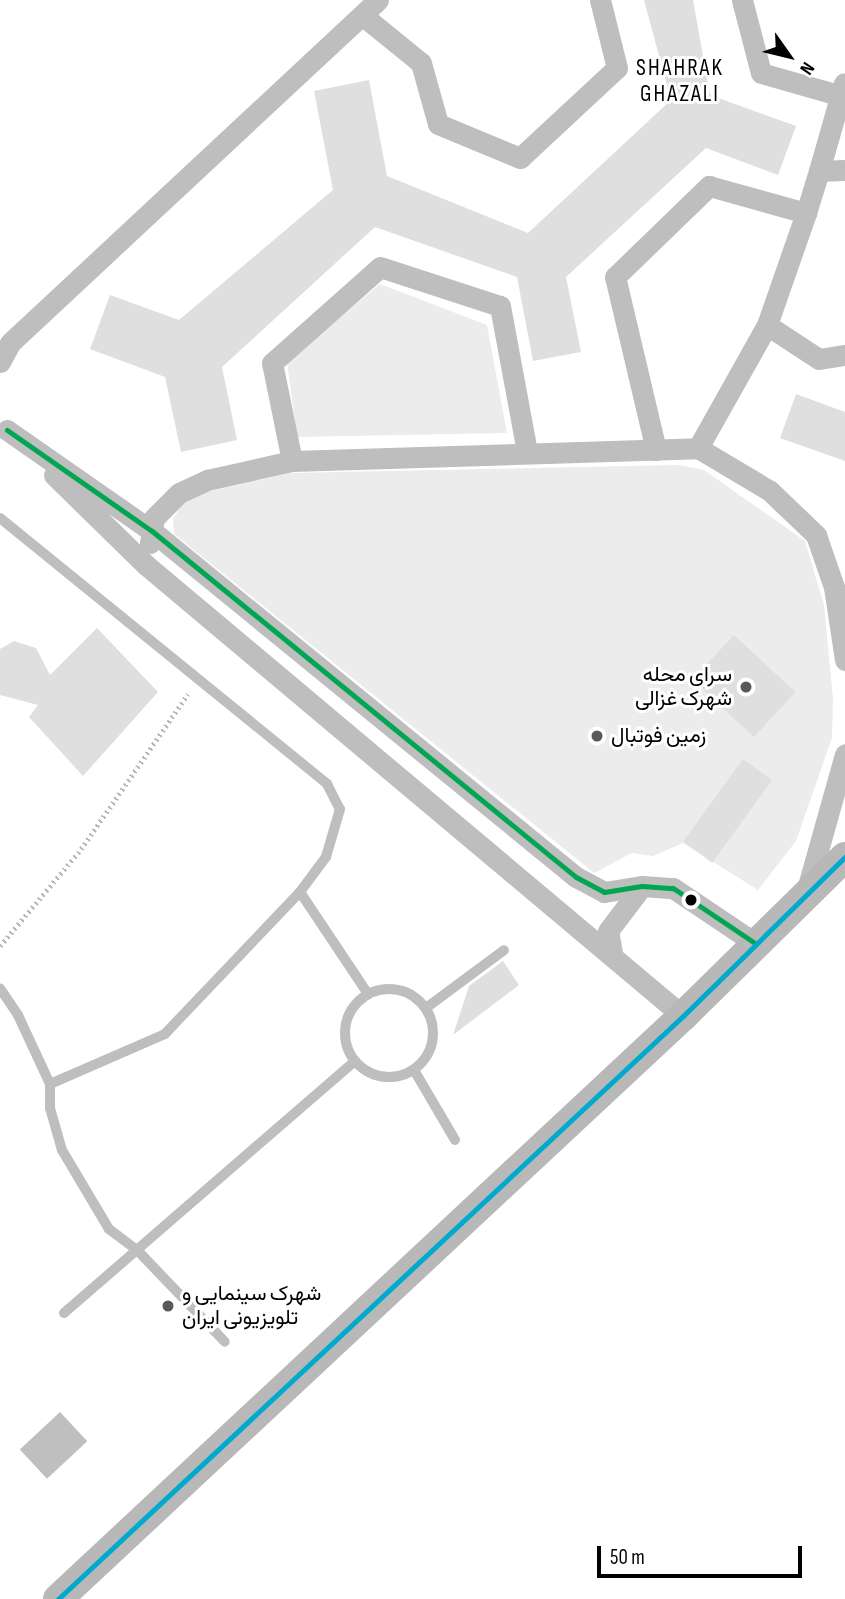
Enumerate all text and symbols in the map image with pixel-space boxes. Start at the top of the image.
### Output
north arrow [754,21,824,91]
district label: SHAHRAK GHAZALI [637,54,723,108]
text: N [794,57,819,79]
place label: سرای محله شهرک غزالی [635,662,732,712]
marker: سرای محله شهرک غزالی [738,679,754,695]
place label: زمین فوتبال [611,723,706,749]
marker: زمین فوتبال [589,728,605,744]
unlabelled marker [684,893,698,907]
place label: شهرک سینمایی و تلویزیونی ایران [182,1281,321,1331]
marker: شهرک سینمایی و تلویزیونی ایران [160,1298,176,1314]
scale bar [600,1532,805,1576]
text: 50 m [610,1545,645,1570]

